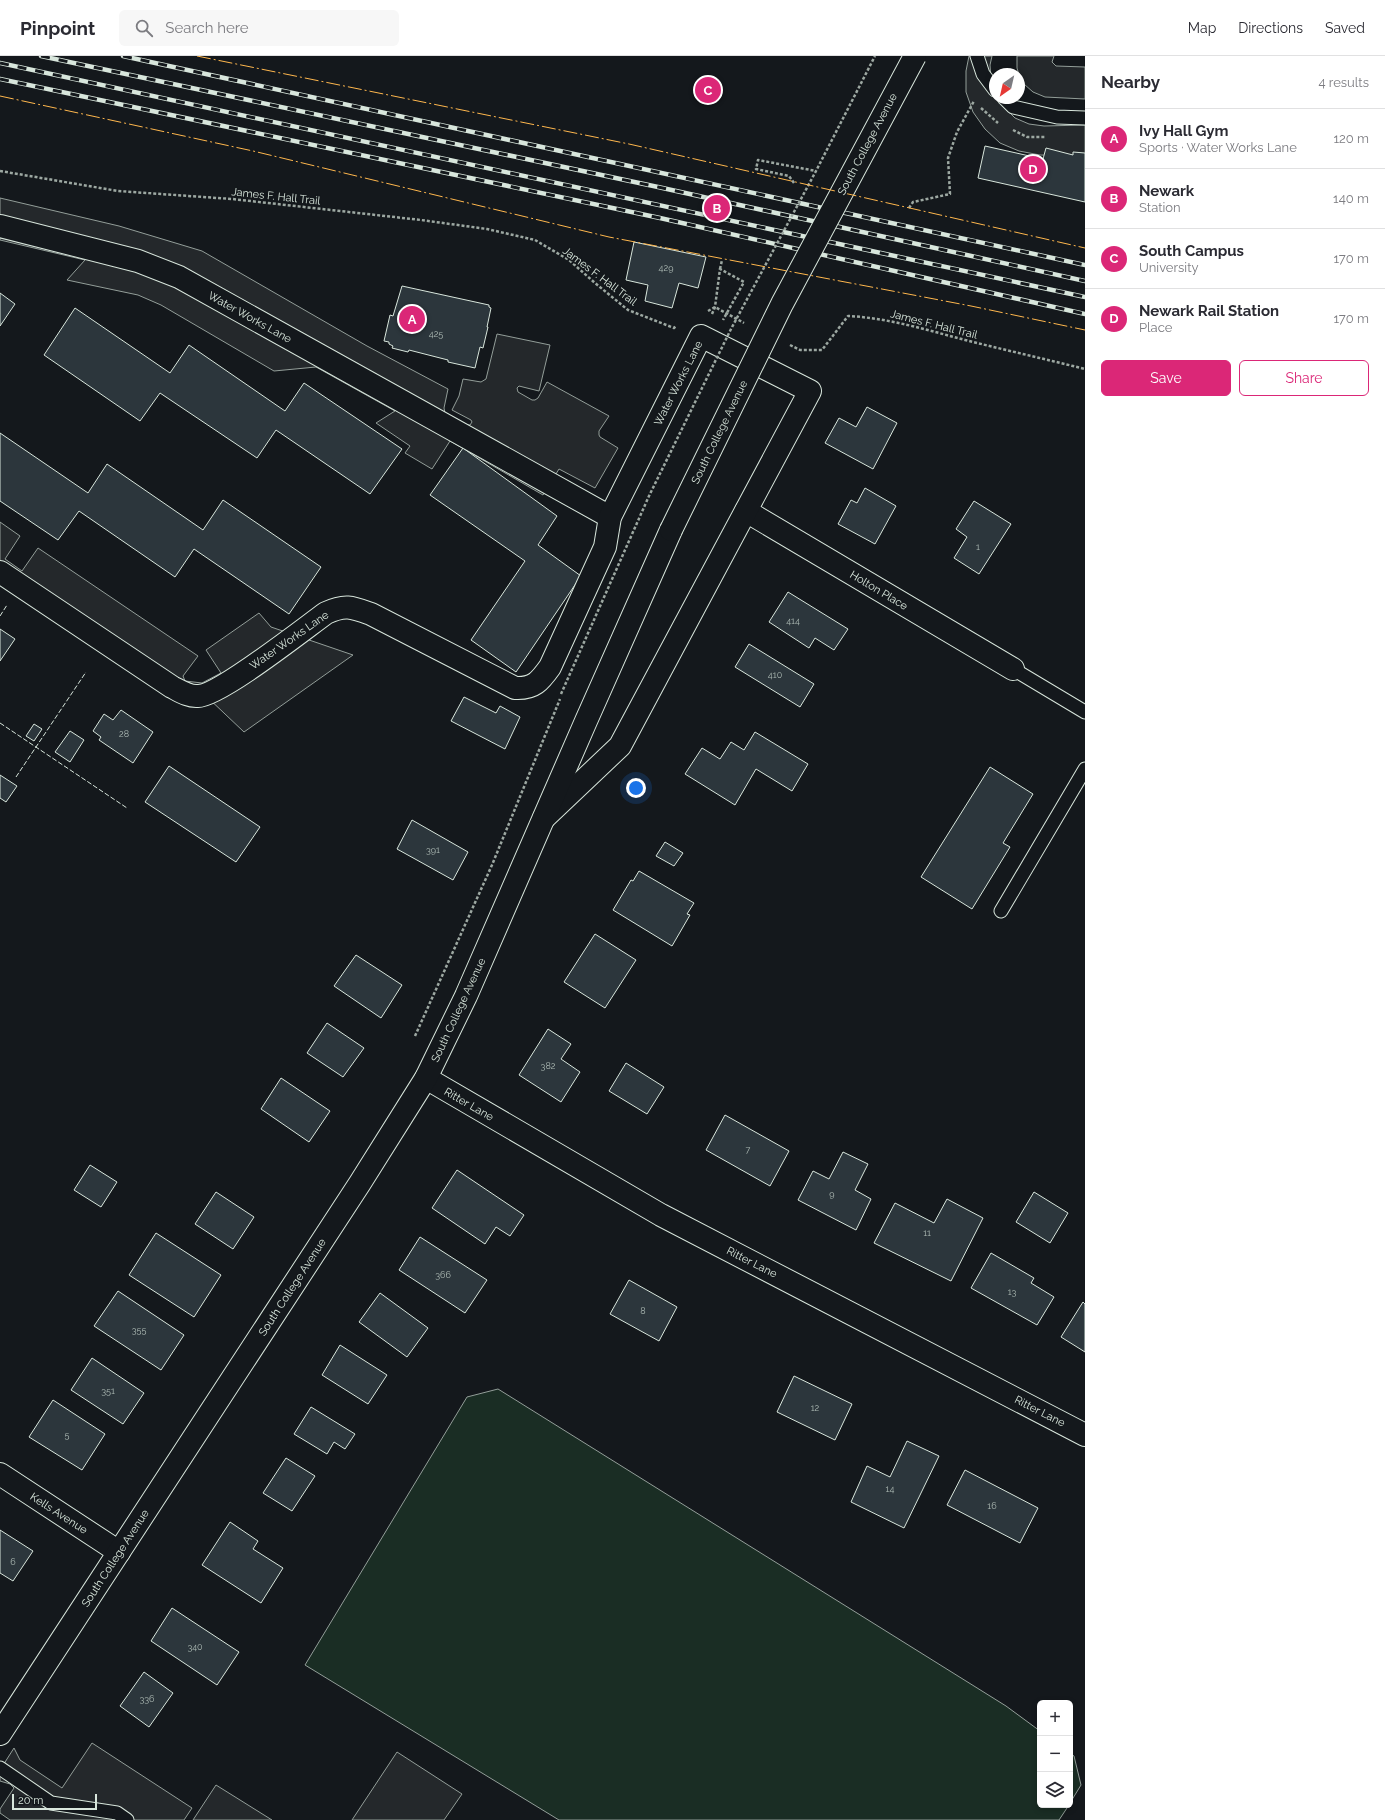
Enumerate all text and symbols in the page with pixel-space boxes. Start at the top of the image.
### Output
search box [119,10,399,46]
text: Pinpoint [20,17,95,39]
icon: search [133,17,155,39]
text: Search here [165,19,249,37]
text: Map [1188,20,1216,36]
text: Directions [1238,20,1303,36]
text: Saved [1325,20,1365,36]
north arrow [989,68,1025,104]
text: Nearby [1101,72,1160,92]
pin: C [695,75,721,105]
text: 4 results [1318,75,1369,90]
street label: South College Avenue [835,91,900,197]
text: Ivy Hall Gym [1139,122,1228,140]
text: A [1110,131,1118,146]
text: 120 m [1333,131,1369,146]
text: Sports · Water Works Lane [1139,140,1297,155]
pin: D [1020,154,1046,184]
text: Newark [1139,182,1194,200]
street label: James F. Hall Trail [231,185,321,208]
text: B [1110,191,1118,206]
text: 140 m [1333,191,1369,206]
pin: B [704,193,730,223]
text: Station [1139,200,1181,215]
text: South Campus [1139,242,1244,260]
street label: James F. Hall Trail [560,244,639,308]
text: C [1110,251,1118,266]
text: 170 m [1333,251,1369,266]
text: University [1139,260,1199,275]
house number: 429 [659,263,673,273]
street label: Water Works Lane [206,289,294,346]
text: Newark Rail Station [1139,302,1279,320]
pin: A [399,304,425,334]
street label: James F. Hall Trail [889,307,979,342]
text: D [1109,311,1119,326]
text: 170 m [1333,311,1369,326]
text: Place [1139,320,1172,335]
house number: 425 [429,329,443,339]
street label: Water Works Lane [651,338,706,428]
button: Save [1101,360,1231,396]
button: Share [1239,360,1369,396]
street label: South College Avenue [689,378,750,486]
house number: 1 [976,542,980,552]
street label: Holton Place [847,568,910,613]
street label: Water Works Lane [247,608,332,673]
house number: 414 [786,616,800,626]
house number: 410 [768,670,783,680]
house number: 28 [119,729,129,739]
your location [626,778,646,798]
house number: 391 [426,845,440,855]
street label: South College Avenue [429,956,489,1064]
house number: 382 [541,1061,556,1071]
street label: Ritter Lane [442,1085,496,1124]
house number: 7 [746,1145,751,1155]
house number: 9 [829,1189,835,1199]
house number: 11 [923,1228,931,1238]
street label: South College Avenue [256,1236,329,1338]
street label: Ritter Lane [724,1244,780,1281]
house number: 366 [435,1270,451,1280]
house number: 13 [1008,1287,1017,1297]
house number: 8 [640,1306,646,1316]
house number: 355 [132,1325,146,1335]
house number: 351 [101,1386,115,1396]
street label: Ritter Lane [1012,1393,1068,1430]
house number: 12 [811,1403,820,1413]
house number: 5 [65,1430,70,1440]
house number: 14 [886,1484,894,1494]
street label: Kells Avenue [28,1490,90,1537]
house number: 16 [987,1501,997,1511]
street label: South College Avenue [79,1507,152,1609]
house number: 6 [10,1557,16,1567]
house number: 340 [187,1642,203,1652]
house number: 336 [139,1694,155,1704]
map controls [1037,1700,1073,1808]
button: + [1037,1700,1073,1736]
button: − [1037,1736,1073,1772]
button: layers [1037,1772,1073,1808]
scale bar [12,1792,97,1811]
text: 20 m [18,1794,43,1807]

